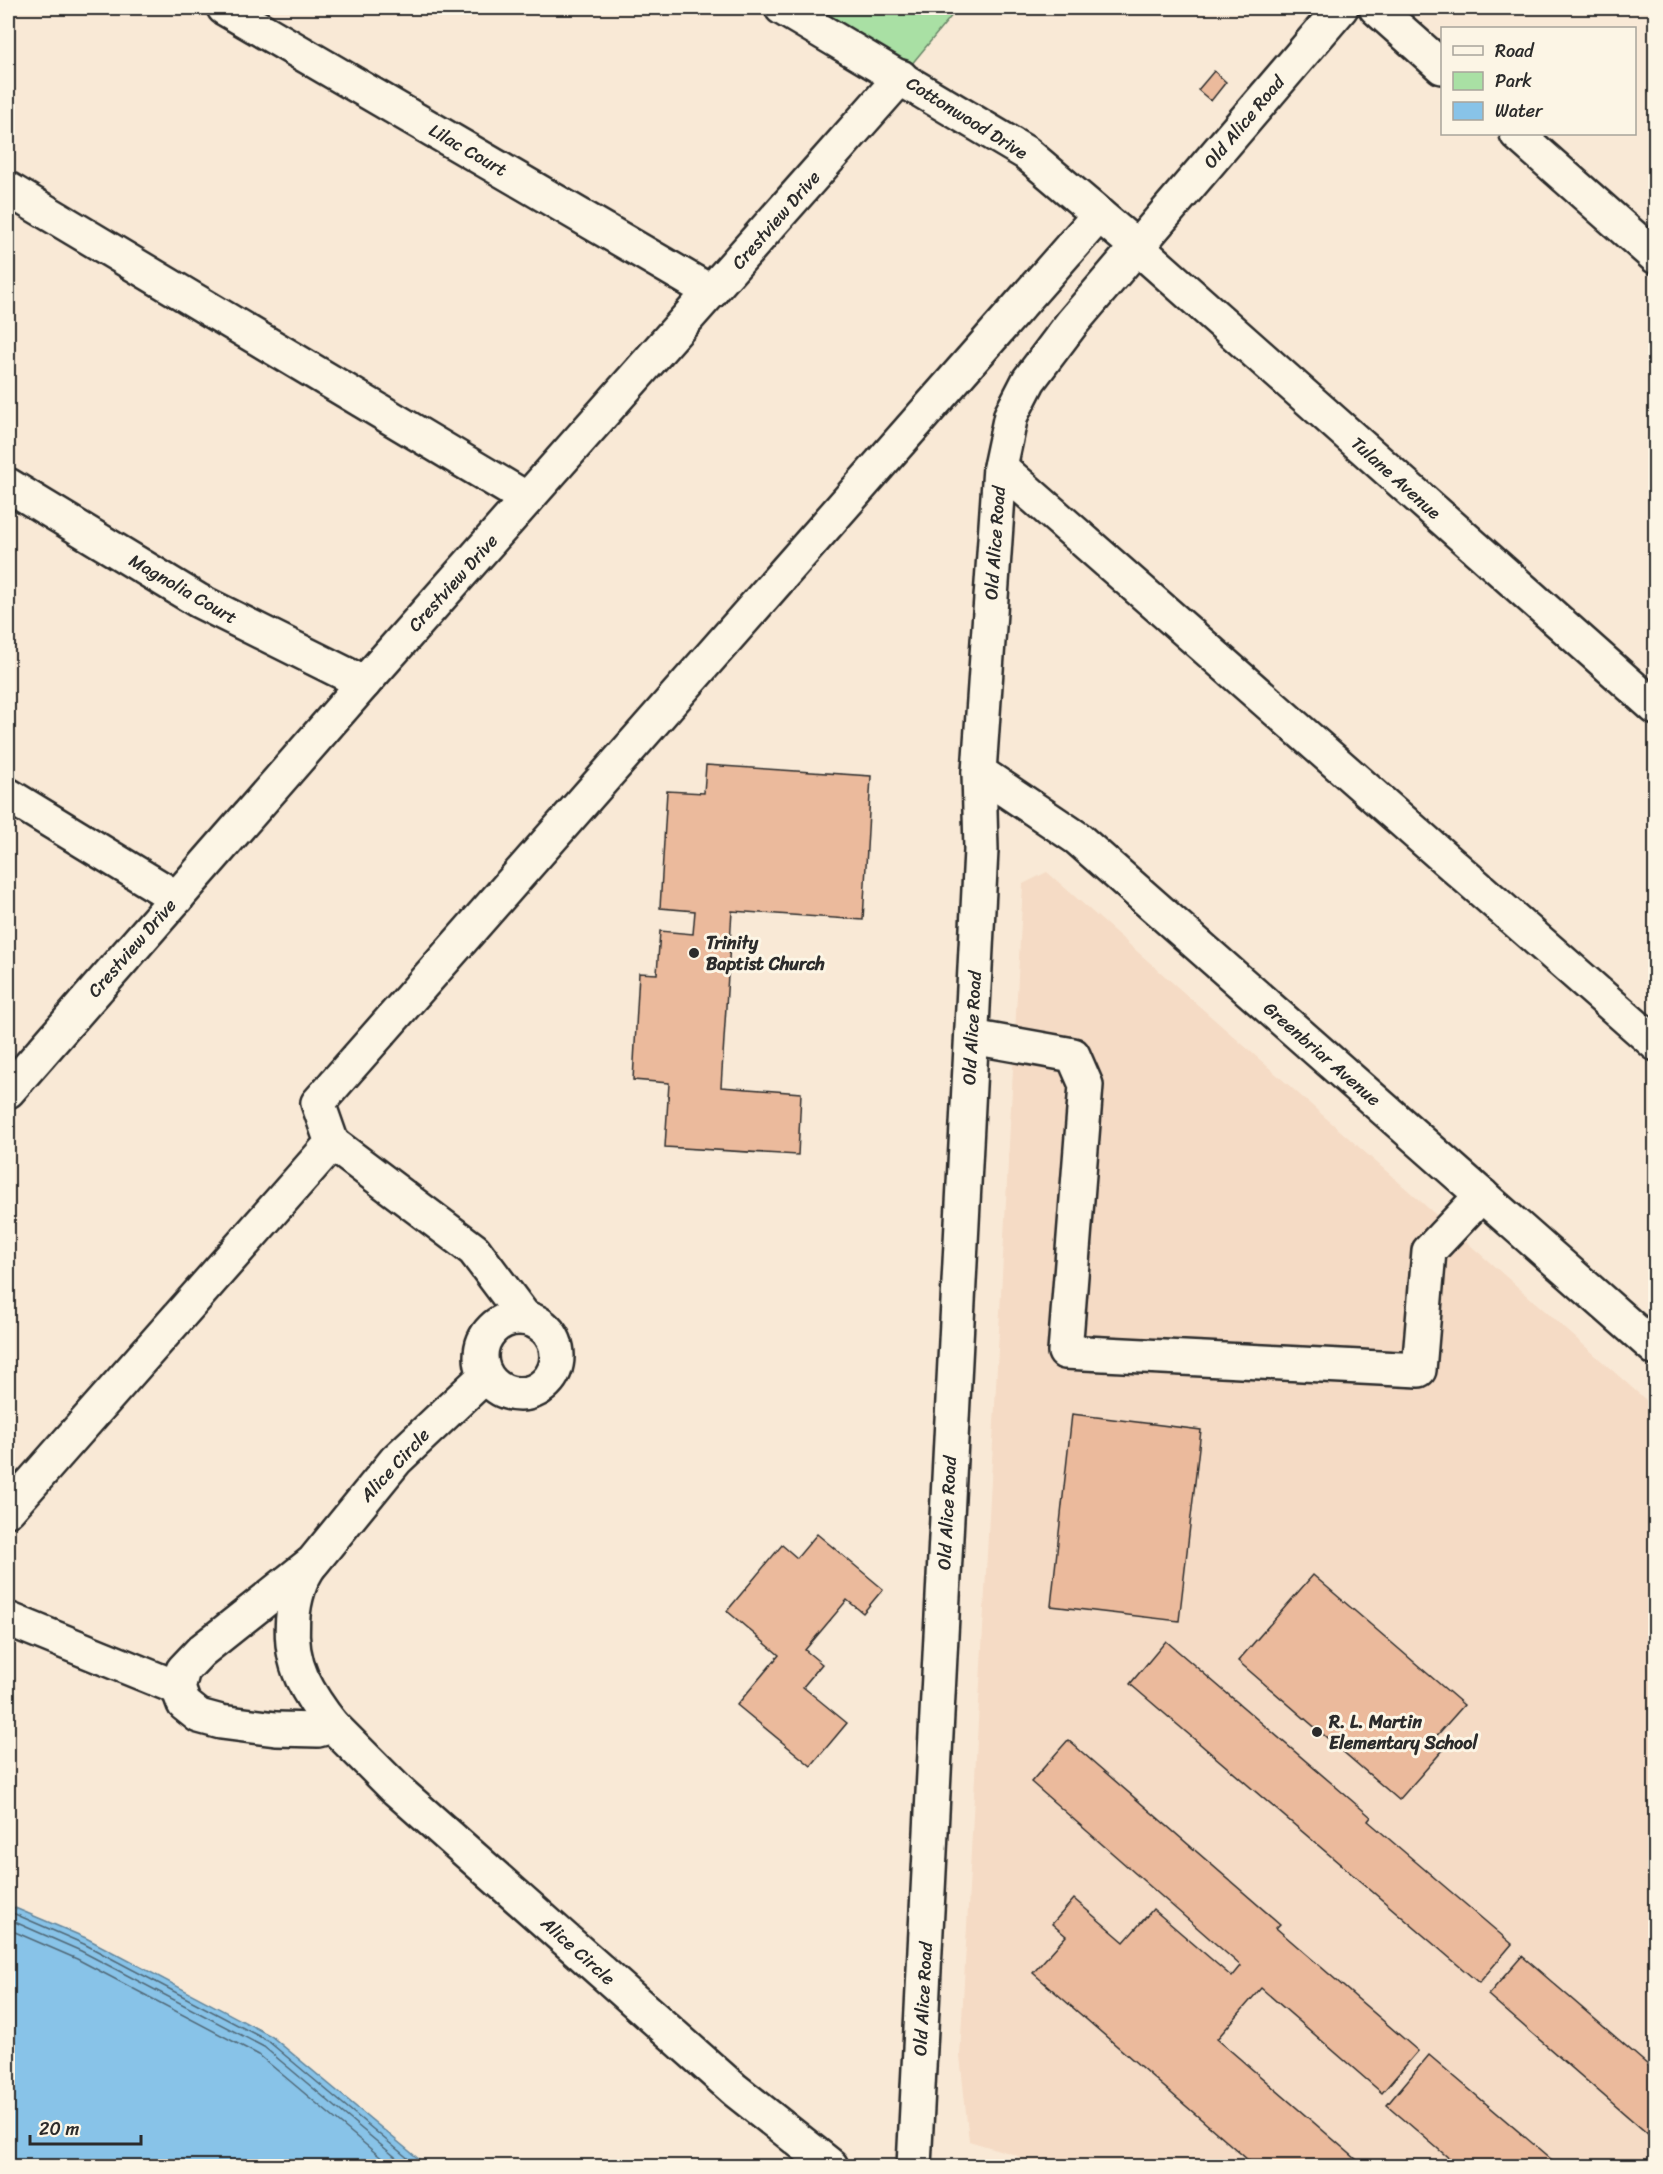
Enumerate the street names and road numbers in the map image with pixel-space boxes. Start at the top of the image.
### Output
street label: Old Alice Road [1195,67,1294,176]
street label: Cottonwood Drive [900,68,1035,169]
street label: Lilac Court [423,115,513,185]
street label: Crestview Drive [723,163,829,277]
street label: Tulane Avenue [1343,428,1449,528]
street label: Old Alice Road [975,483,1015,601]
street label: Crestview Drive [400,526,506,640]
street label: Magnolia Court [123,545,243,633]
street label: Crestview Drive [79,891,185,1005]
street label: Old Alice Road [953,969,991,1086]
street label: Greenbriar Avenue [1256,993,1388,1115]
street label: Alice Circle [351,1421,438,1510]
street label: Old Alice Road [928,1454,966,1571]
street label: Alice Circle [532,1908,623,1994]
street label: Old Alice Road [904,1940,942,2057]

